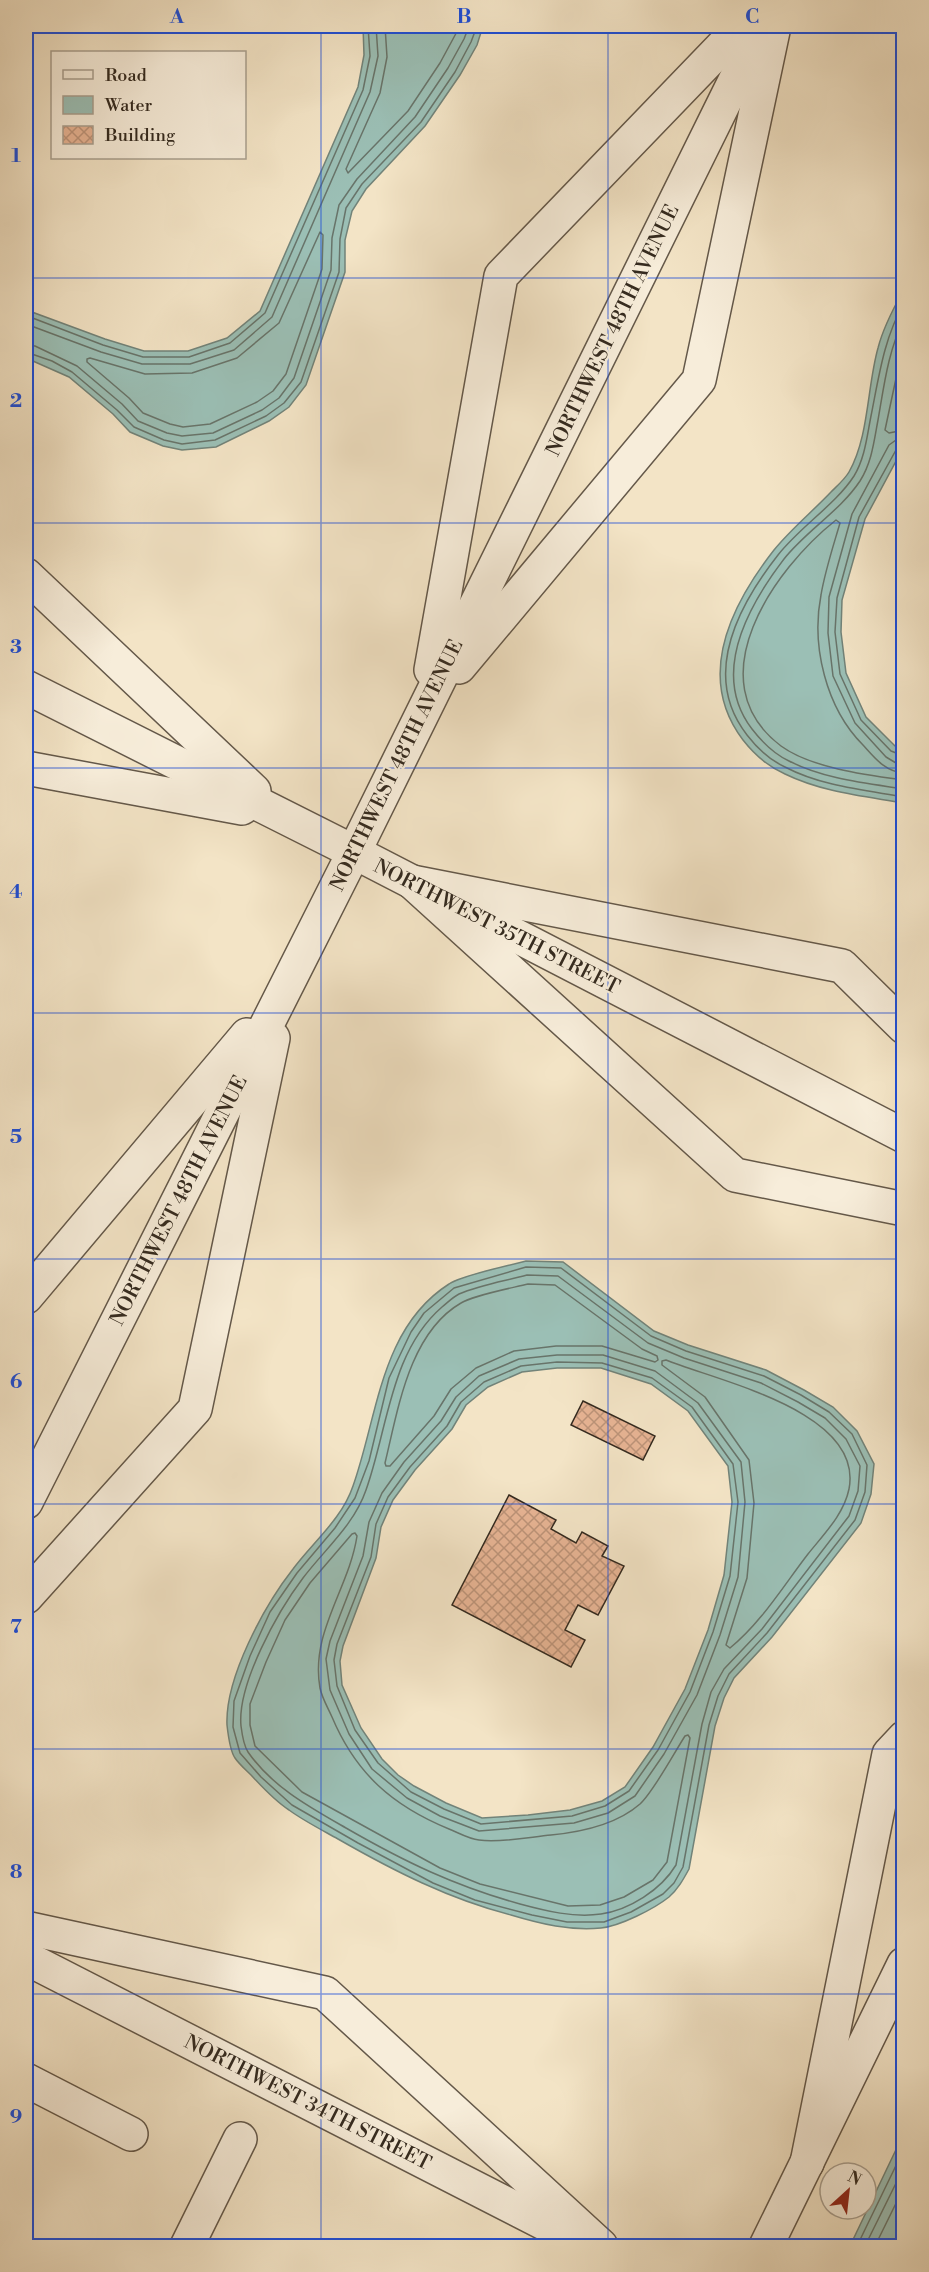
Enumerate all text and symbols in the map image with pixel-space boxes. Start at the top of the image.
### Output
text: A [169,5,185,30]
text: B [456,5,472,30]
text: C [745,5,759,30]
legend [51,51,246,159]
text: Road [105,64,148,87]
text: Water [104,94,153,117]
text: Building [104,124,176,147]
text: 1 [11,144,21,169]
street label: NORTHWEST 48TH AVENUE [541,201,685,461]
text: 2 [10,389,22,414]
text: 3 [10,635,22,660]
street label: NORTHWEST 48TH AVENUE [325,636,469,896]
street label: NORTHWEST 35TH STREET [369,854,623,1000]
text: 4 [9,880,23,905]
street label: NORTHWEST 48TH AVENUE [105,1072,253,1330]
text: 5 [10,1125,22,1150]
text: 6 [10,1370,23,1395]
text: 7 [10,1615,22,1640]
text: 8 [10,1860,23,1885]
street label: NORTHWEST 34TH STREET [180,2030,435,2177]
text: 9 [10,2105,22,2130]
north arrow [818,2161,878,2221]
text: N [844,2167,865,2190]

